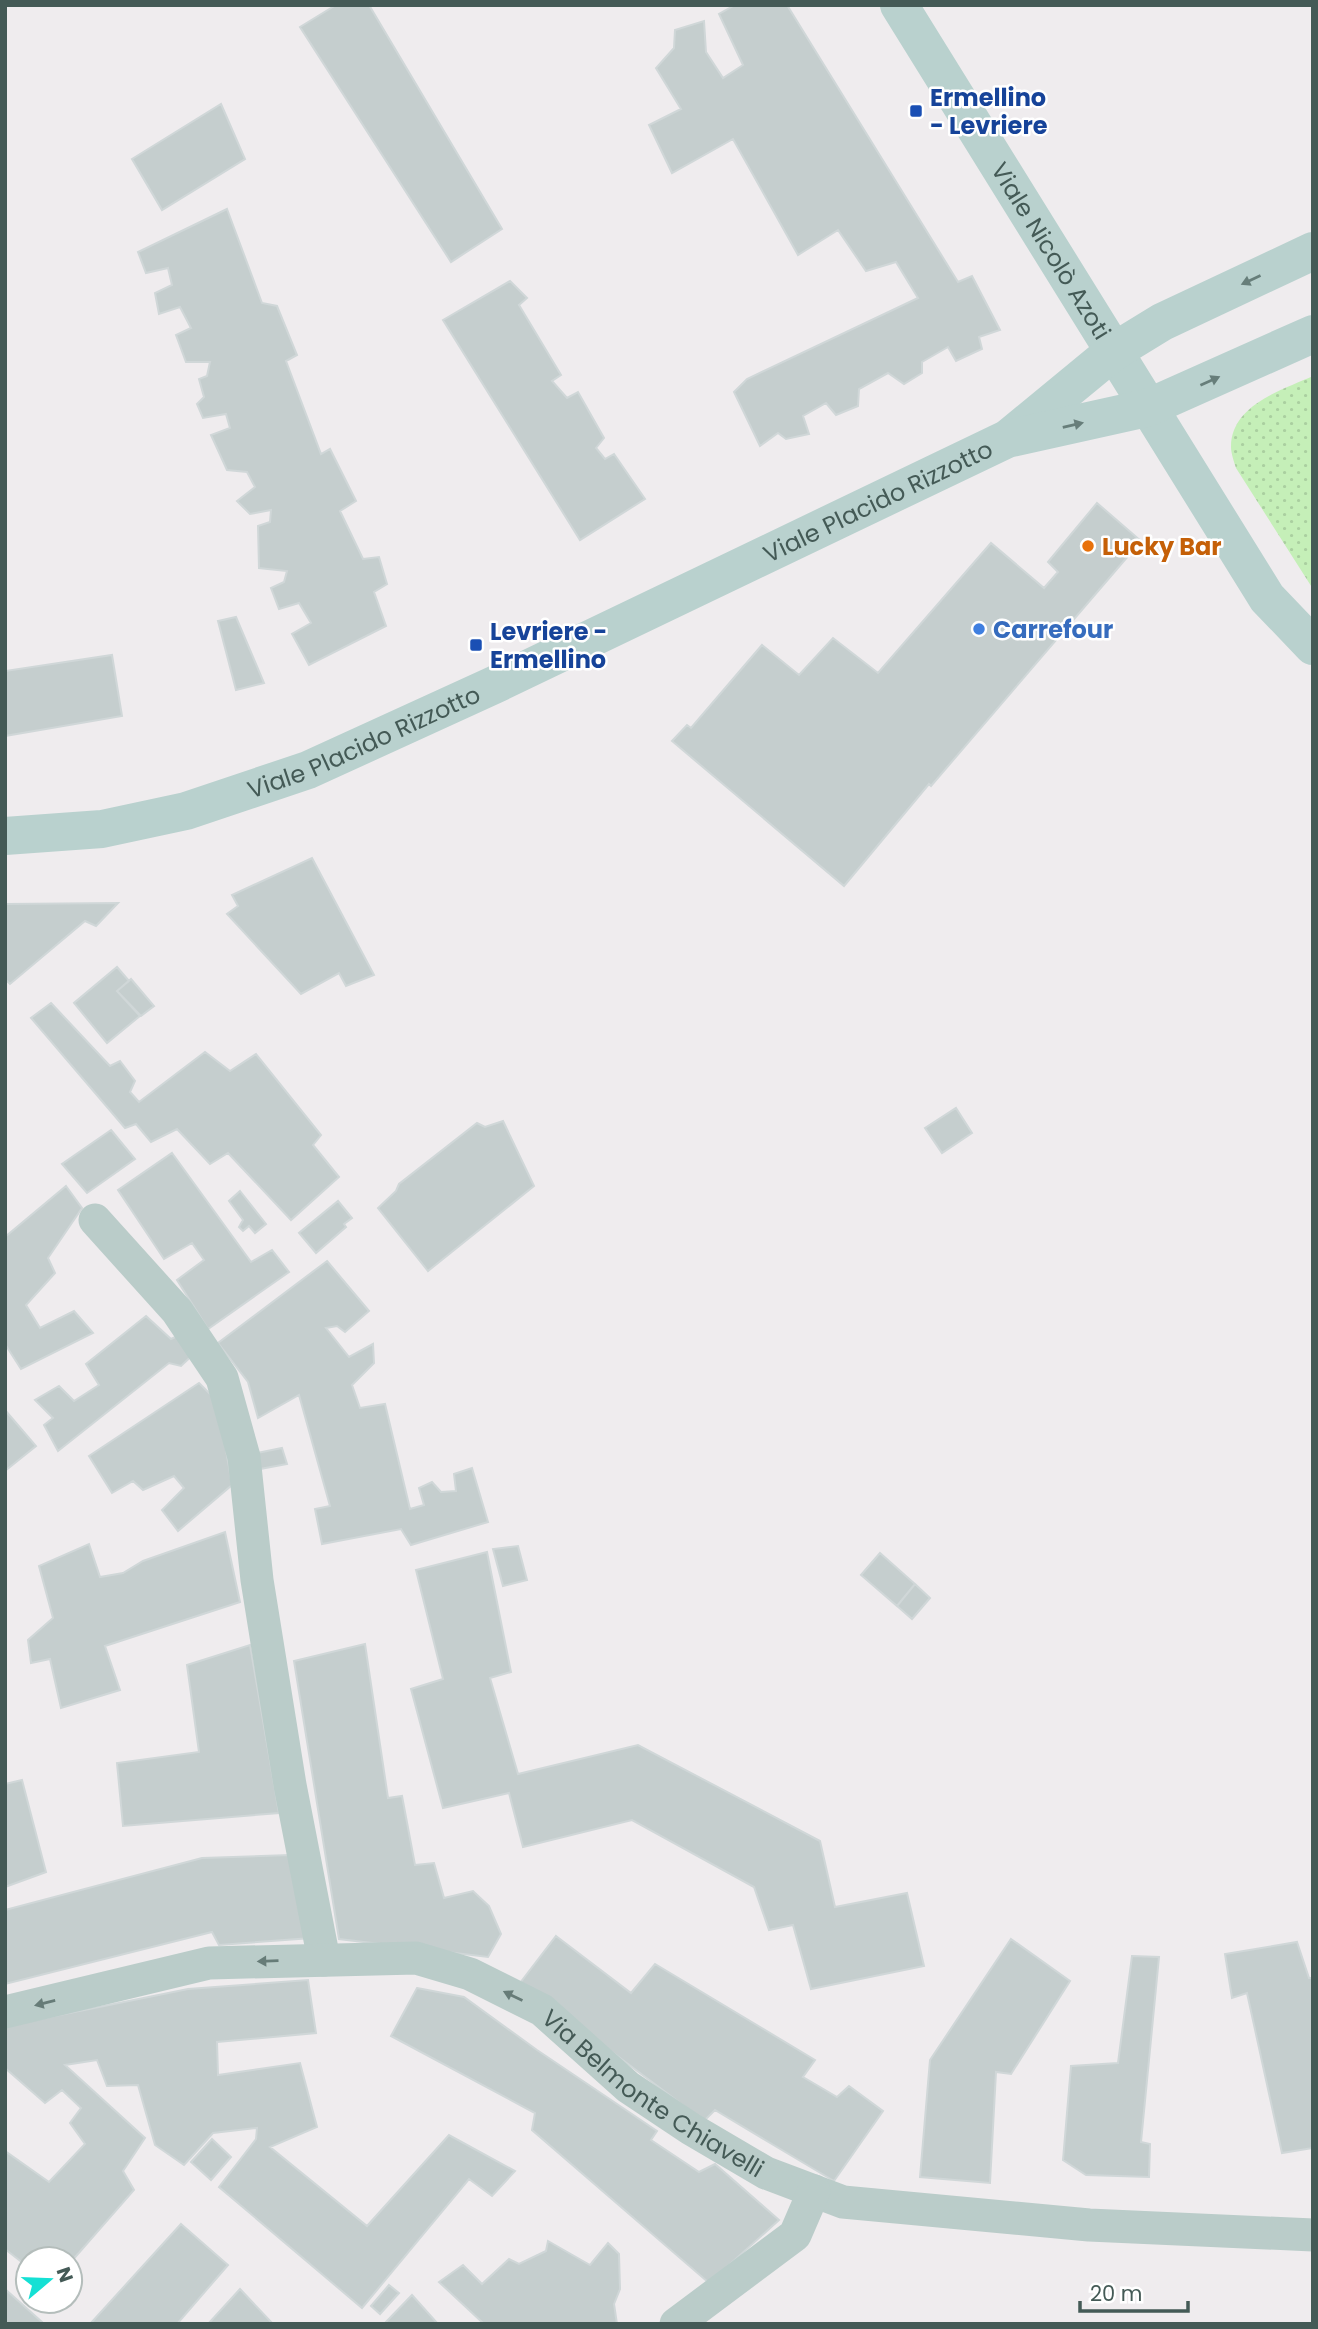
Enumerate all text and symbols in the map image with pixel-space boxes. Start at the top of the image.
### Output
place label: Ermellino - Levriere [930,81,1048,142]
marker: Ermellino - Levriere [908,103,924,119]
street label: Viale Nicolò Azoti [984,156,1119,346]
one-way arrow [1241,274,1261,286]
one-way arrow [1200,375,1220,387]
one-way arrow [1063,419,1085,430]
street label: Viale Placido Rizzotto [758,432,998,570]
place label: Lucky Bar [1102,530,1222,563]
marker: Lucky Bar [1080,538,1096,554]
place label: Carrefour [993,613,1113,646]
place label: Levriere - Ermellino [490,615,607,676]
marker: Carrefour [971,621,987,637]
marker: Levriere - Ermellino [468,637,484,653]
street label: Viale Placido Rizzotto [243,677,485,806]
one-way arrow [257,1956,279,1967]
one-way arrow [503,1990,523,2001]
one-way arrow [34,1998,56,2009]
street label: Via Belmonte Chiavelli [535,2001,770,2185]
north arrow [14,2245,84,2315]
text: N [50,2263,80,2286]
scale bar [1080,2270,1188,2314]
text: 20 m [1090,2279,1143,2308]

